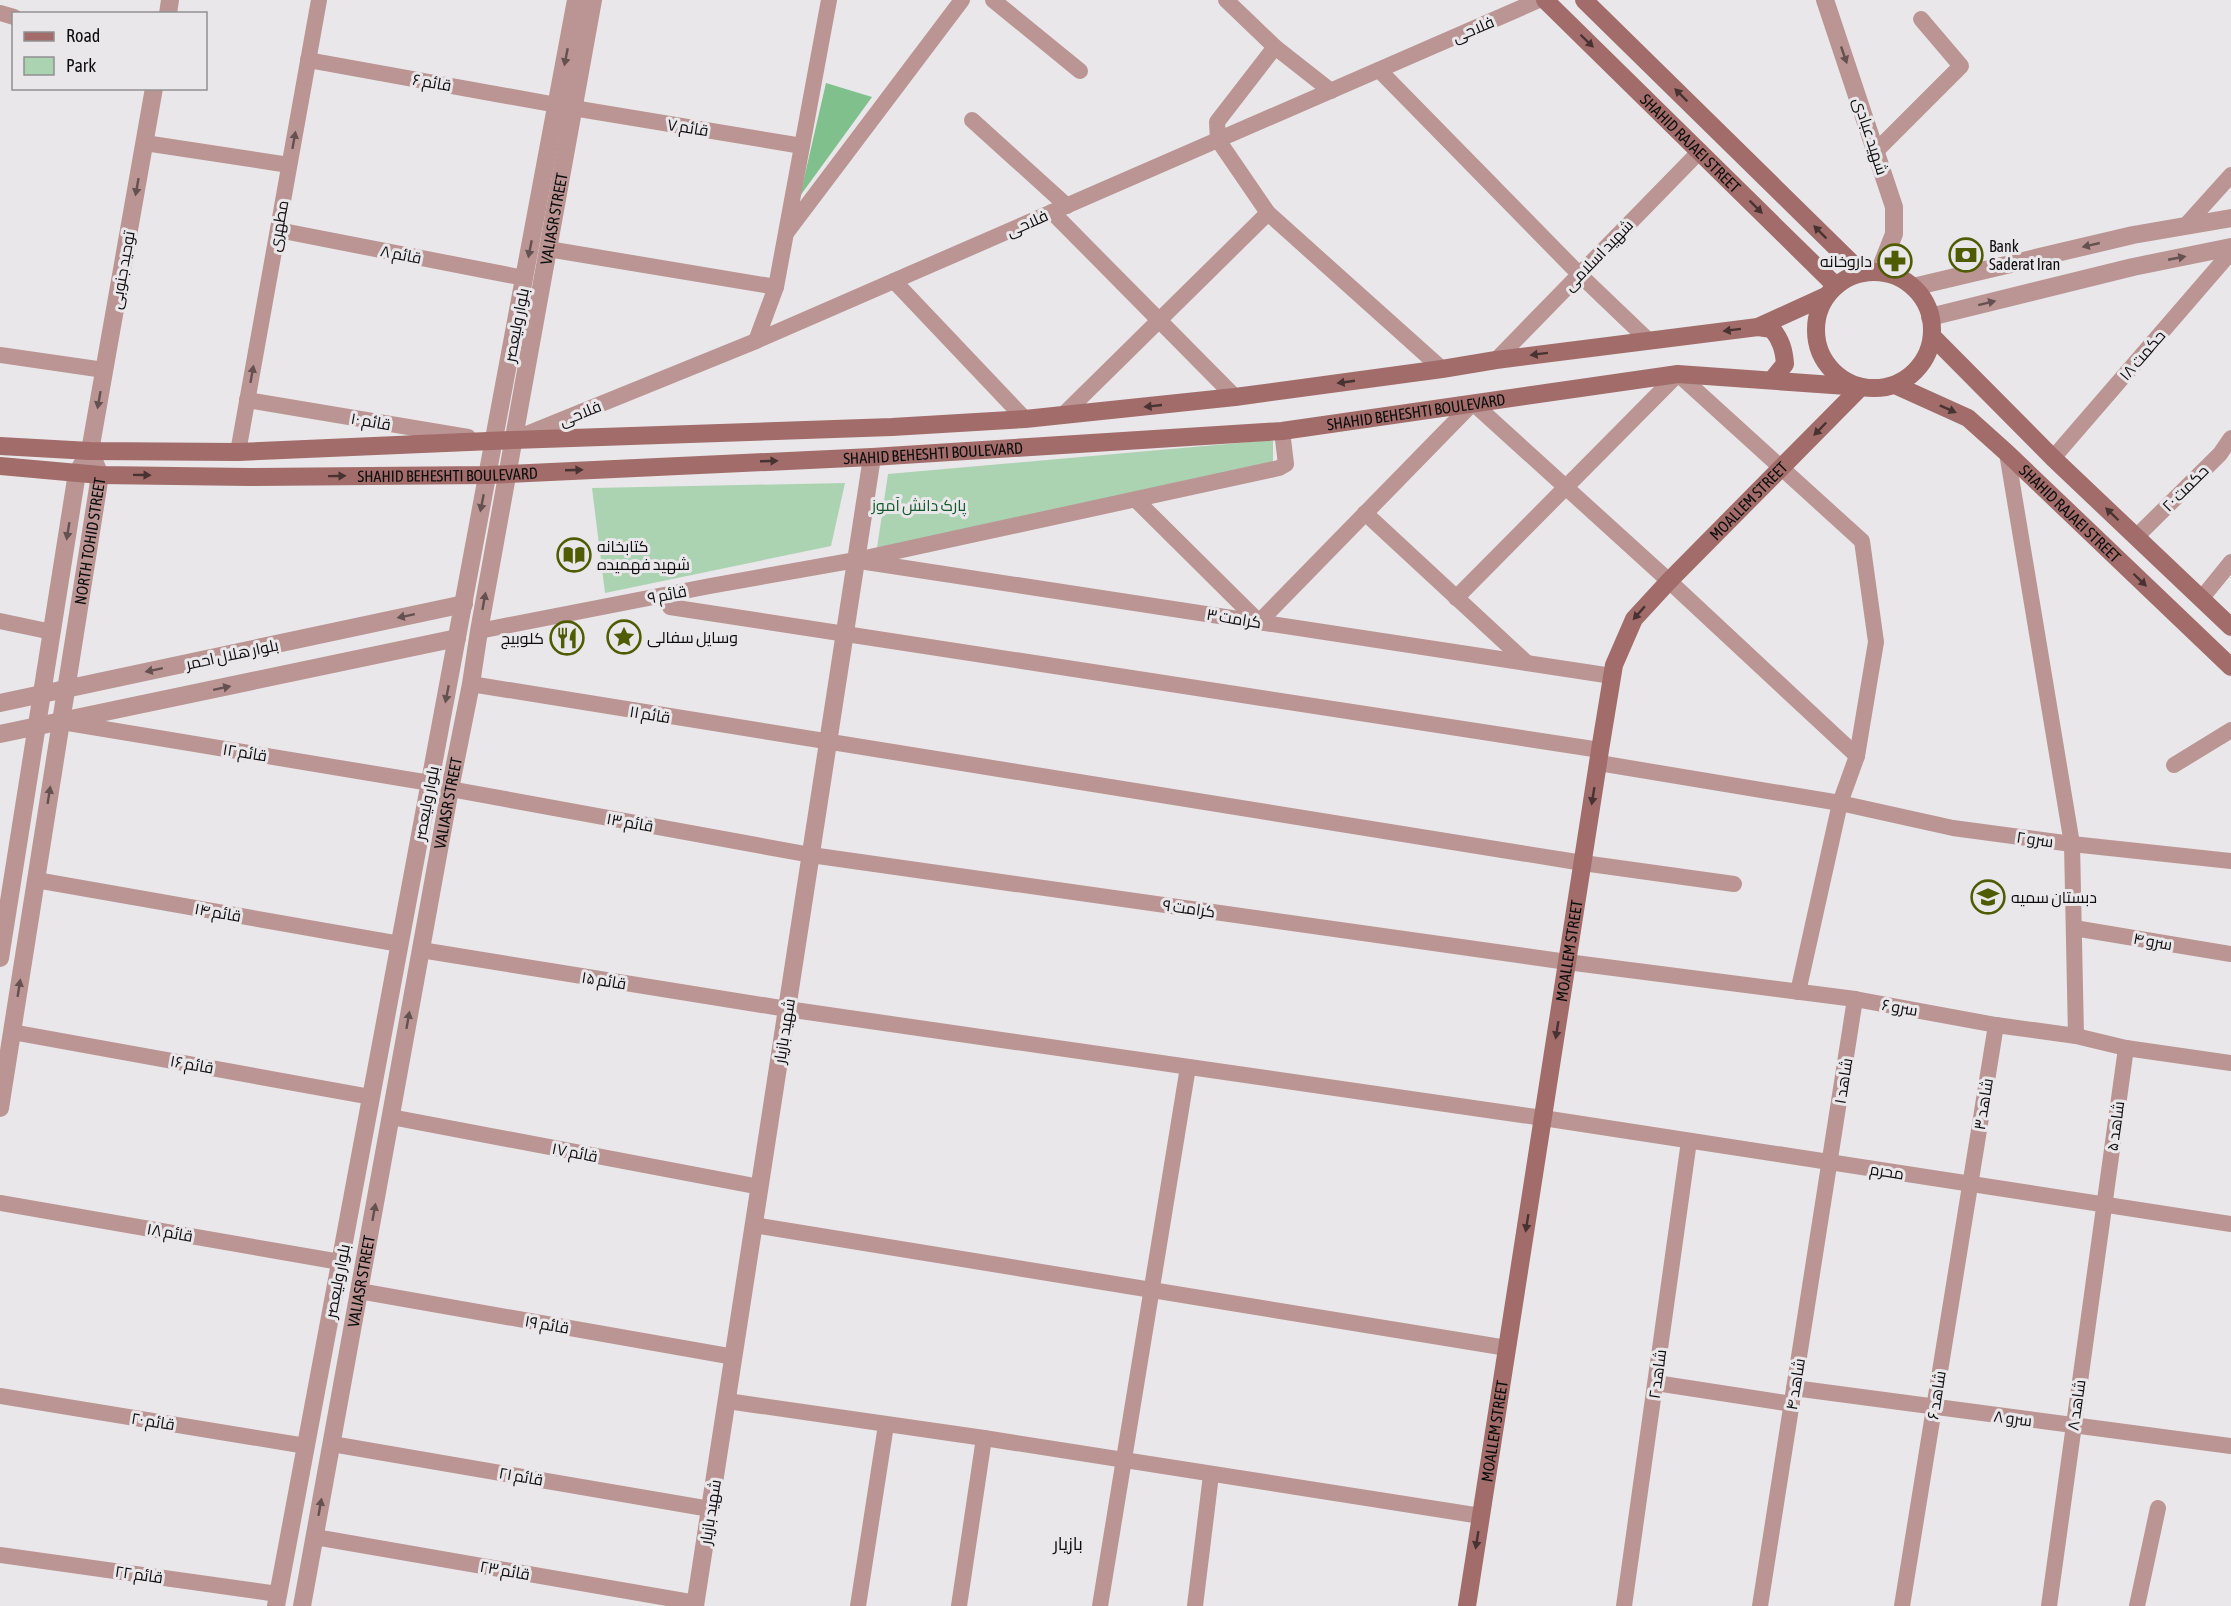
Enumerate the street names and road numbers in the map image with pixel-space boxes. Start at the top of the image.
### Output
street label: فلاحی [1449,12,1497,48]
street label: قائم ۶ [411,70,453,97]
street label: SHAHID RAJAEI STREET [1637,90,1744,196]
street label: شهید عبادی [1848,95,1892,178]
street label: قائم ۷ [666,115,710,142]
street label: VALIASR STREET [536,171,571,266]
street label: مطهری [265,199,293,253]
street label: فلاحی [1003,206,1051,242]
street label: شهید اسلامی [1560,216,1638,296]
street label: توحید جنوبی [106,229,140,311]
street label: قائم ۸ [378,241,423,270]
street label: بلوار ولیعصر [500,286,533,365]
street label: حکمت ۱۸ [2115,326,2169,384]
street label: SHAHID BEHESHTI BOULEVARD [1326,390,1506,433]
street label: فلاحی [556,397,604,431]
street label: قائم ۱۰ [349,409,392,436]
street label: SHAHID BEHESHTI BOULEVARD [843,438,1024,467]
street label: MOALLEM STREET [1706,458,1791,544]
street label: SHAHID RAJAEI STREET [2016,461,2125,566]
street label: حکمت ۲۰ [2158,461,2212,515]
street label: SHAHID BEHESHTI BOULEVARD [357,464,538,485]
street label: NORTH TOHID STREET [71,476,108,606]
street label: قائم ۹ [646,581,689,610]
street label: کرامت ۳ [1205,605,1263,632]
street label: بلوار هلال احمر [183,635,280,675]
street label: قائم ۱۱ [628,702,672,729]
street label: قائم ۱۲ [221,740,269,767]
street label: VALIASR STREET [430,756,465,850]
street label: بلوار ولیعصر [410,764,443,843]
street label: قائم ۱۳ [605,809,655,838]
street label: سرو ۲ [2015,828,2055,851]
street label: کرامت ۹ [1161,895,1216,922]
street label: قائم ۱۴ [193,899,243,928]
street label: MOALLEM STREET [1552,899,1586,1003]
street label: سرو ۴ [2132,929,2174,954]
street label: قائم ۱۵ [580,968,628,995]
street label: سرو ۶ [1880,995,1919,1020]
street label: شهید بازیار [770,997,800,1066]
street label: قائم ۱۶ [168,1051,215,1080]
street label: شاهد ۱ [1830,1057,1856,1105]
street label: شاهد ۳ [1970,1077,1996,1131]
street label: شاهد ۵ [2103,1100,2127,1152]
street label: قائم ۱۷ [550,1139,599,1168]
street label: محرم [1868,1159,1906,1186]
street label: قائم ۱۸ [145,1219,194,1248]
street label: VALIASR STREET [344,1234,378,1329]
street label: بلوار ولیعصر [321,1242,354,1321]
street label: قائم ۱۹ [523,1311,571,1340]
street label: شاهد ۲ [1645,1348,1669,1400]
street label: شاهد ۴ [1782,1357,1808,1411]
street label: شاهد ۶ [1923,1369,1949,1421]
street label: شاهد ۸ [2064,1378,2088,1432]
street label: MOALLEM STREET [1477,1379,1511,1483]
street label: سرو ۸ [1993,1407,2033,1430]
street label: قائم ۲۰ [129,1409,176,1436]
street label: قائم ۲۱ [497,1463,545,1492]
street label: شهید بازیار [696,1478,726,1547]
street label: قائم ۲۳ [478,1557,532,1586]
street label: قائم ۲۲ [113,1562,164,1589]

